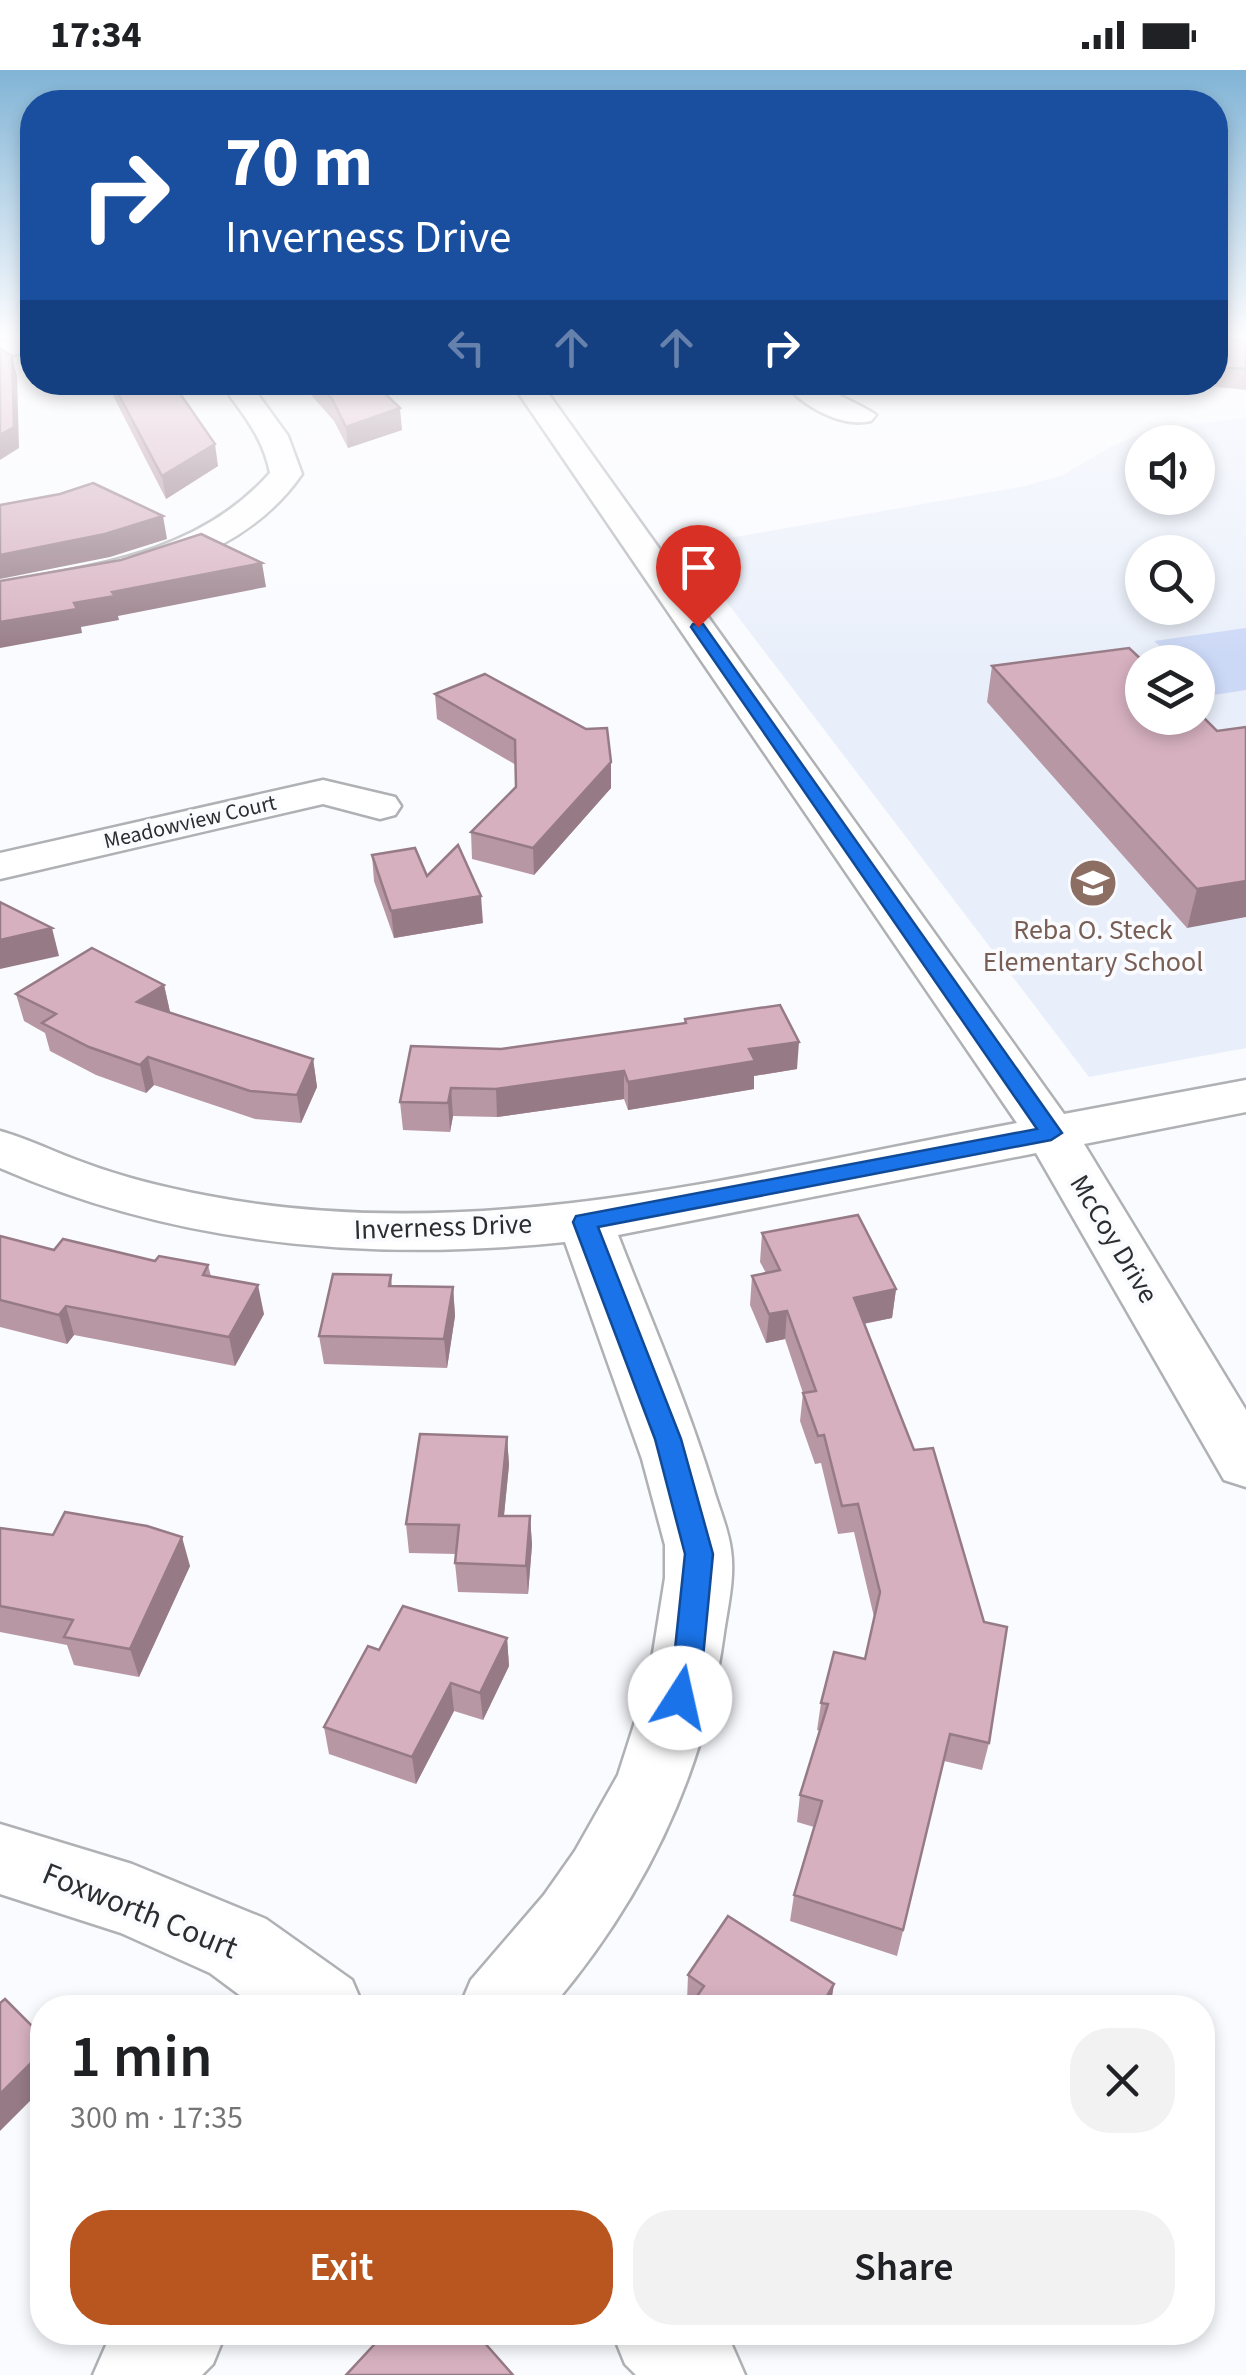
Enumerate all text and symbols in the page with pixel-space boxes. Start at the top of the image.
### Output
text: 17:34 [50,8,142,62]
text: 70 m [225,113,373,213]
icon: right [60,130,190,260]
text: Inverness Drive [225,206,511,270]
icon: left [439,320,494,375]
icon: ahead [544,320,599,375]
icon: ahead [649,320,704,375]
icon: right [754,320,809,375]
map controls [1125,425,1215,735]
button: sound [1125,425,1215,515]
pin [656,525,741,628]
button: search [1125,535,1215,625]
icon: arrive [671,540,726,595]
button: layers [1125,645,1215,735]
street label: Meadowview Court [101,786,280,857]
school or university icon: Reba O. Steck Elementary School [1067,857,1119,909]
place label: Reba O. Steck Elementary School [983,910,1203,982]
street label: McCoy Drive [1060,1167,1168,1311]
street label: Inverness Drive [353,1204,533,1250]
position arrow [628,1646,732,1750]
street label: Foxworth Court [35,1851,245,1971]
text: 1 min [70,2015,213,2100]
button: close [1070,2028,1175,2133]
text: 300 m · 17:35 [70,2095,243,2141]
button: Exit [70,2210,613,2325]
button: Share [633,2210,1175,2325]

